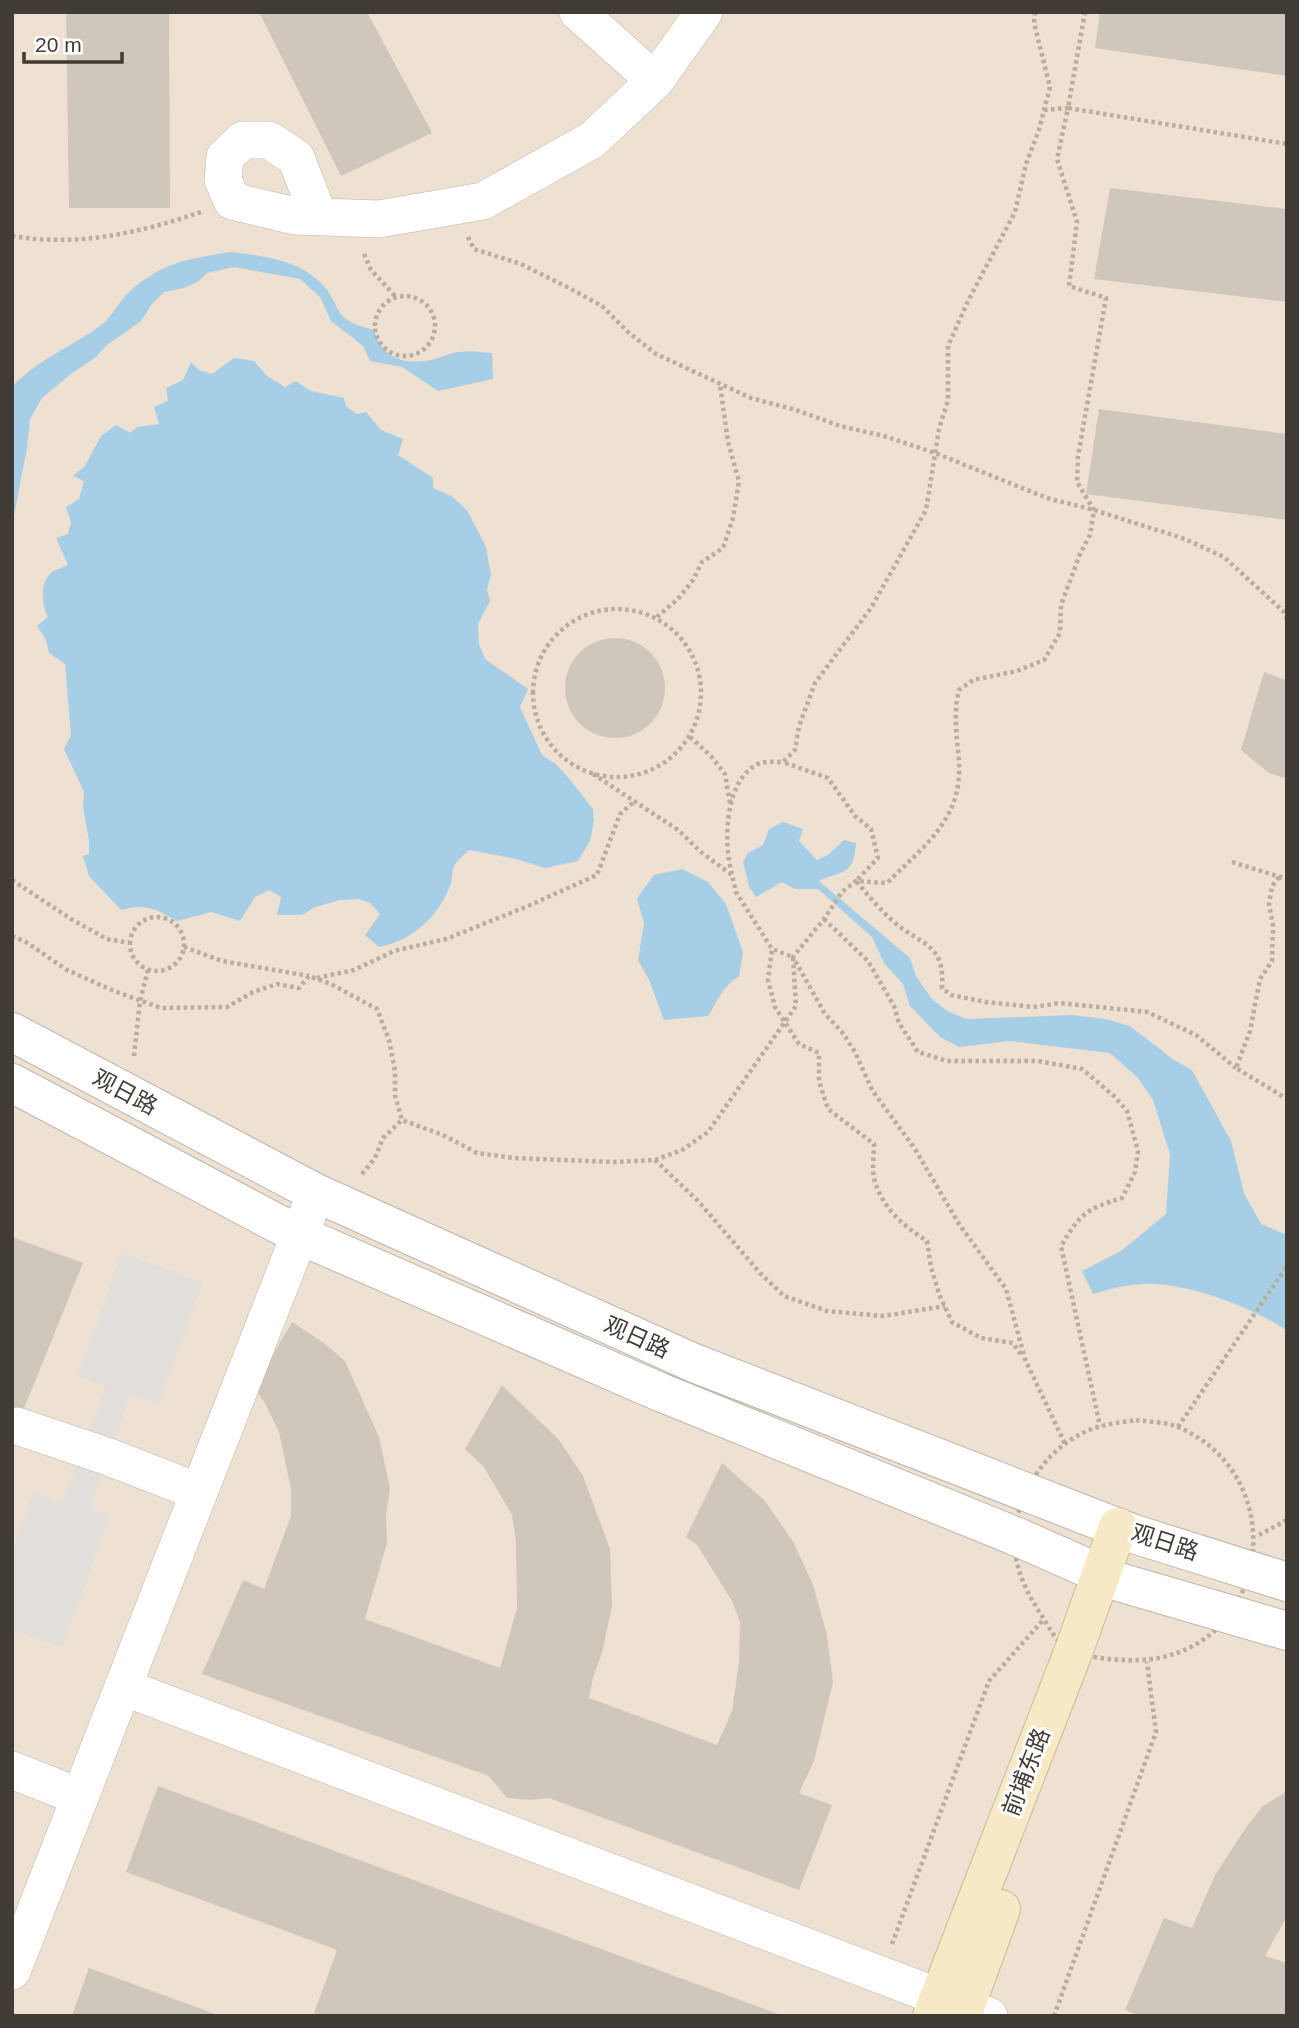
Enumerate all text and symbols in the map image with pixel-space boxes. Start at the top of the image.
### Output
scale bar [24,21,122,65]
text: 20 m [35,33,82,56]
street label: 观日路 [88,1064,162,1120]
street label: 观日路 [600,1311,674,1363]
street label: 观日路 [1128,1519,1202,1565]
street label: 前埔东路 [997,1724,1055,1820]

